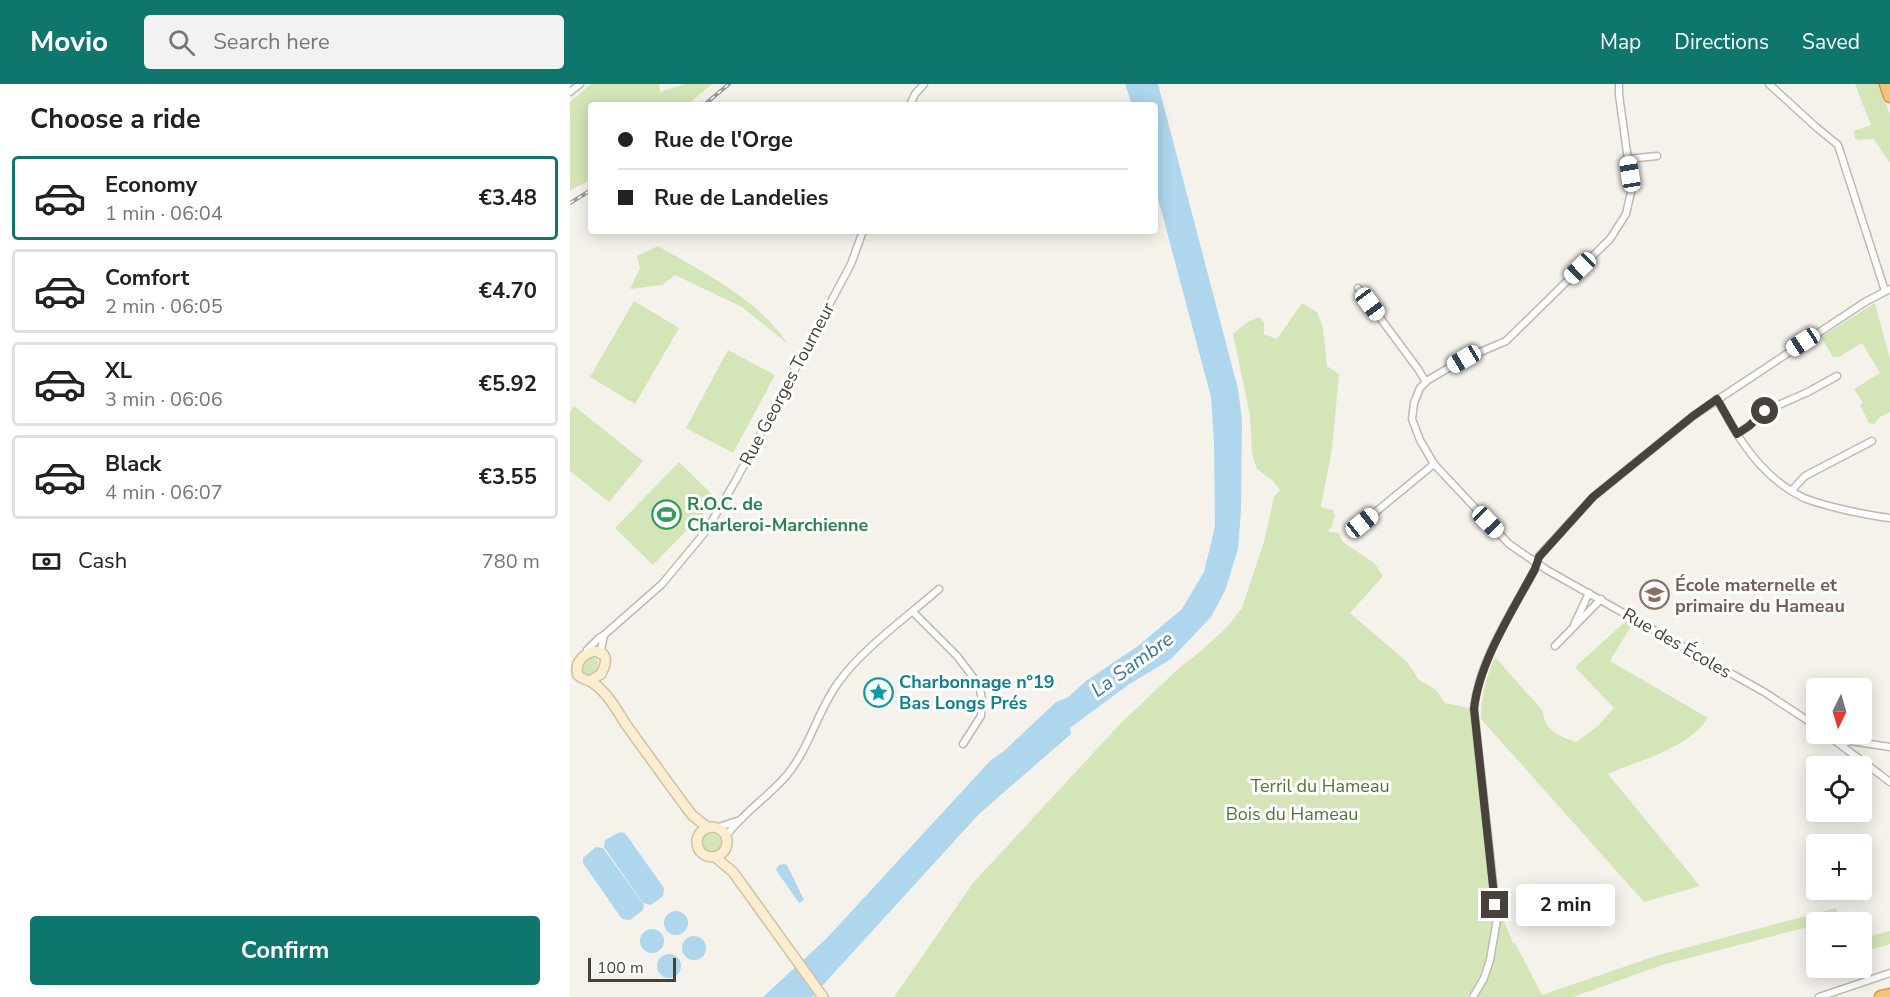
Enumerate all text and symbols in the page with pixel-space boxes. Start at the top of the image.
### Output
search box [144,15,564,69]
text: Movio [30,23,108,61]
icon: search [165,26,198,59]
text: Search here [213,27,330,57]
text: Map [1600,28,1641,56]
text: Directions [1674,28,1769,56]
text: Saved [1802,28,1860,56]
text: Choose a ride [30,101,201,138]
text: Rue de l'Orge [654,125,793,155]
car [1618,155,1642,193]
text: Economy [105,170,197,200]
icon: car [33,171,87,225]
text: €3.48 [479,183,537,213]
text: Rue de Landelies [654,183,828,213]
text: 1 min · 06:04 [105,200,223,227]
car [1561,249,1599,287]
text: Comfort [105,263,189,293]
icon: car [33,264,87,318]
text: €4.70 [479,276,537,306]
car [1352,284,1388,324]
text: 2 min · 06:05 [105,293,223,320]
street label: Rue Georges Tourneur [734,298,840,470]
car [1783,325,1823,359]
car [1444,342,1484,376]
text: XL [105,356,132,386]
icon: car [33,357,87,411]
text: €5.92 [479,369,537,399]
text: 3 min · 06:06 [105,386,223,413]
route start [1751,397,1778,424]
text: Black [105,449,161,479]
icon: car [33,450,87,504]
text: €3.55 [479,462,537,492]
text: 4 min · 06:07 [105,479,223,506]
place label: R.O.C. de Charleroi-Marchienne [687,492,869,537]
sports icon: R.O.C. de Charleroi-Marchienne [650,498,682,530]
car [1469,503,1507,541]
car [1342,505,1382,541]
icon: cash [30,545,63,578]
text: Cash [78,546,127,576]
text: 780 m [482,548,540,575]
place label: École maternelle et primaire du Hameau [1675,573,1845,618]
school or university icon: École maternelle et primaire du Hameau [1638,579,1670,611]
street label: Rue des Écoles [1618,602,1736,684]
water label: La Sambre [1086,625,1179,704]
place label: Charbonnage n°19 Bas Longs Prés [899,670,1055,715]
place icon: Charbonnage n°19 Bas Longs Prés [862,676,894,708]
north arrow [1806,678,1872,744]
map controls [1806,678,1872,978]
button: locate [1806,756,1872,822]
park label: Terril du Hameau [1250,774,1390,798]
park label: Bois du Hameau [1226,802,1358,826]
button: + [1806,834,1872,900]
callout: 2 min [1516,884,1615,926]
route end [1481,891,1508,918]
text: 2 min [1540,891,1591,918]
button: − [1806,912,1872,978]
button: Confirm [30,916,540,985]
scale bar [588,955,676,982]
text: 100 m [597,957,644,979]

